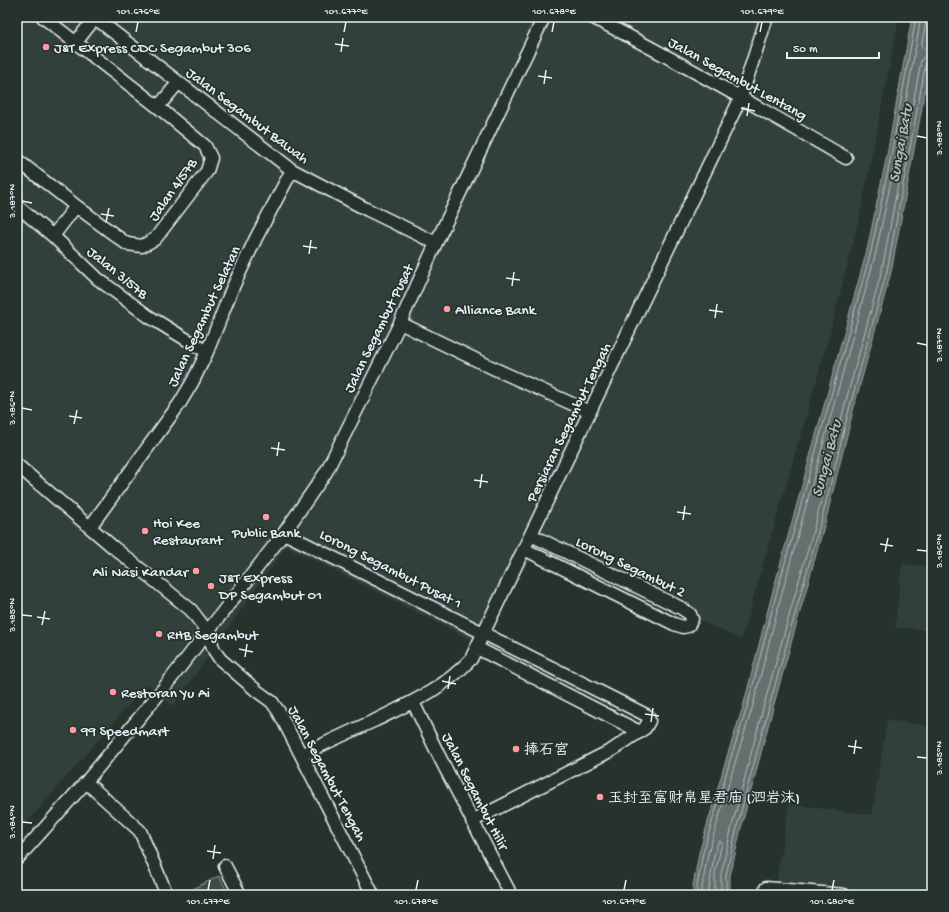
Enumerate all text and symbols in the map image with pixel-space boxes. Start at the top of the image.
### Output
text: 101.676°E [116,6,160,18]
text: 101.677°E [323,6,368,18]
text: 101.678°E [531,6,576,18]
text: 101.679°E [740,6,784,18]
street label: Jalan Segambut Lentang [664,34,810,125]
scale bar [787,34,879,60]
place label: J&T Express CDC Segambut 306 [54,40,251,58]
marker: J&T Express CDC Segambut 306 [41,42,51,52]
text: 50 m [793,43,818,57]
street label: Jalan Segambut Bawah [182,64,312,169]
water label: Sungai Batu [886,102,919,184]
text: 3.188°N [934,120,946,156]
street label: Jalan 4/57B [145,155,202,225]
text: 3.187°N [7,183,19,219]
street label: Jalan 3/57B [83,243,151,304]
street label: Jalan Segambut Selatan [164,244,245,390]
street label: Jalan Segambut Pusat [341,260,420,396]
place label: Alliance Bank [455,302,537,320]
marker: Alliance Bank [442,304,452,314]
text: 3.187°N [934,327,946,363]
street label: Persiaran Segambut Tengah [523,340,616,506]
text: 3.186°N [7,391,19,426]
water label: Sungai Batu [809,417,848,499]
marker: Public Bank [261,512,271,522]
place label: Hoi Kee Restaurant [153,515,224,550]
place label: Public Bank [231,525,301,543]
marker: Hoi Kee Restaurant [140,526,150,536]
street label: Lorong Segambut Pusat 1 [316,526,464,614]
street label: Lorong Segambut 2 [572,533,688,602]
text: 3.186°N [934,534,946,569]
place label: Ali Nasi Kandar [92,564,190,582]
marker: Ali Nasi Kandar [191,566,201,576]
place label: J&T Express DP Segambut 01 [218,570,322,605]
marker: J&T Express DP Segambut 01 [206,581,216,591]
text: 3.185°N [7,597,19,633]
place label: RHB Segambut [167,627,260,645]
marker: RHB Segambut [154,629,164,639]
place label: Restoran Yu Ai [121,685,210,703]
marker: Restoran Yu Ai [108,687,118,697]
street label: Jalan Segambut Tengah [283,703,370,845]
place label: 99 Speedmart [80,723,170,741]
marker: 99 Speedmart [68,725,78,735]
street label: Jalan Segambut Hilir [437,730,512,855]
text: 3.185°N [934,740,946,776]
place label: 捧石宫 [524,742,569,760]
marker: 捧石宫 [511,744,521,754]
place label: 玉封至富财帛星君庙 (泗岩沫) [608,790,800,808]
marker: 玉封至富财帛星君庙 (泗岩沫) [595,792,605,802]
text: 3.184°N [7,805,19,840]
text: 101.677°E [185,896,230,908]
text: 101.678°E [393,896,438,908]
text: 101.679°E [602,896,646,908]
text: 101.680°E [809,896,855,908]

